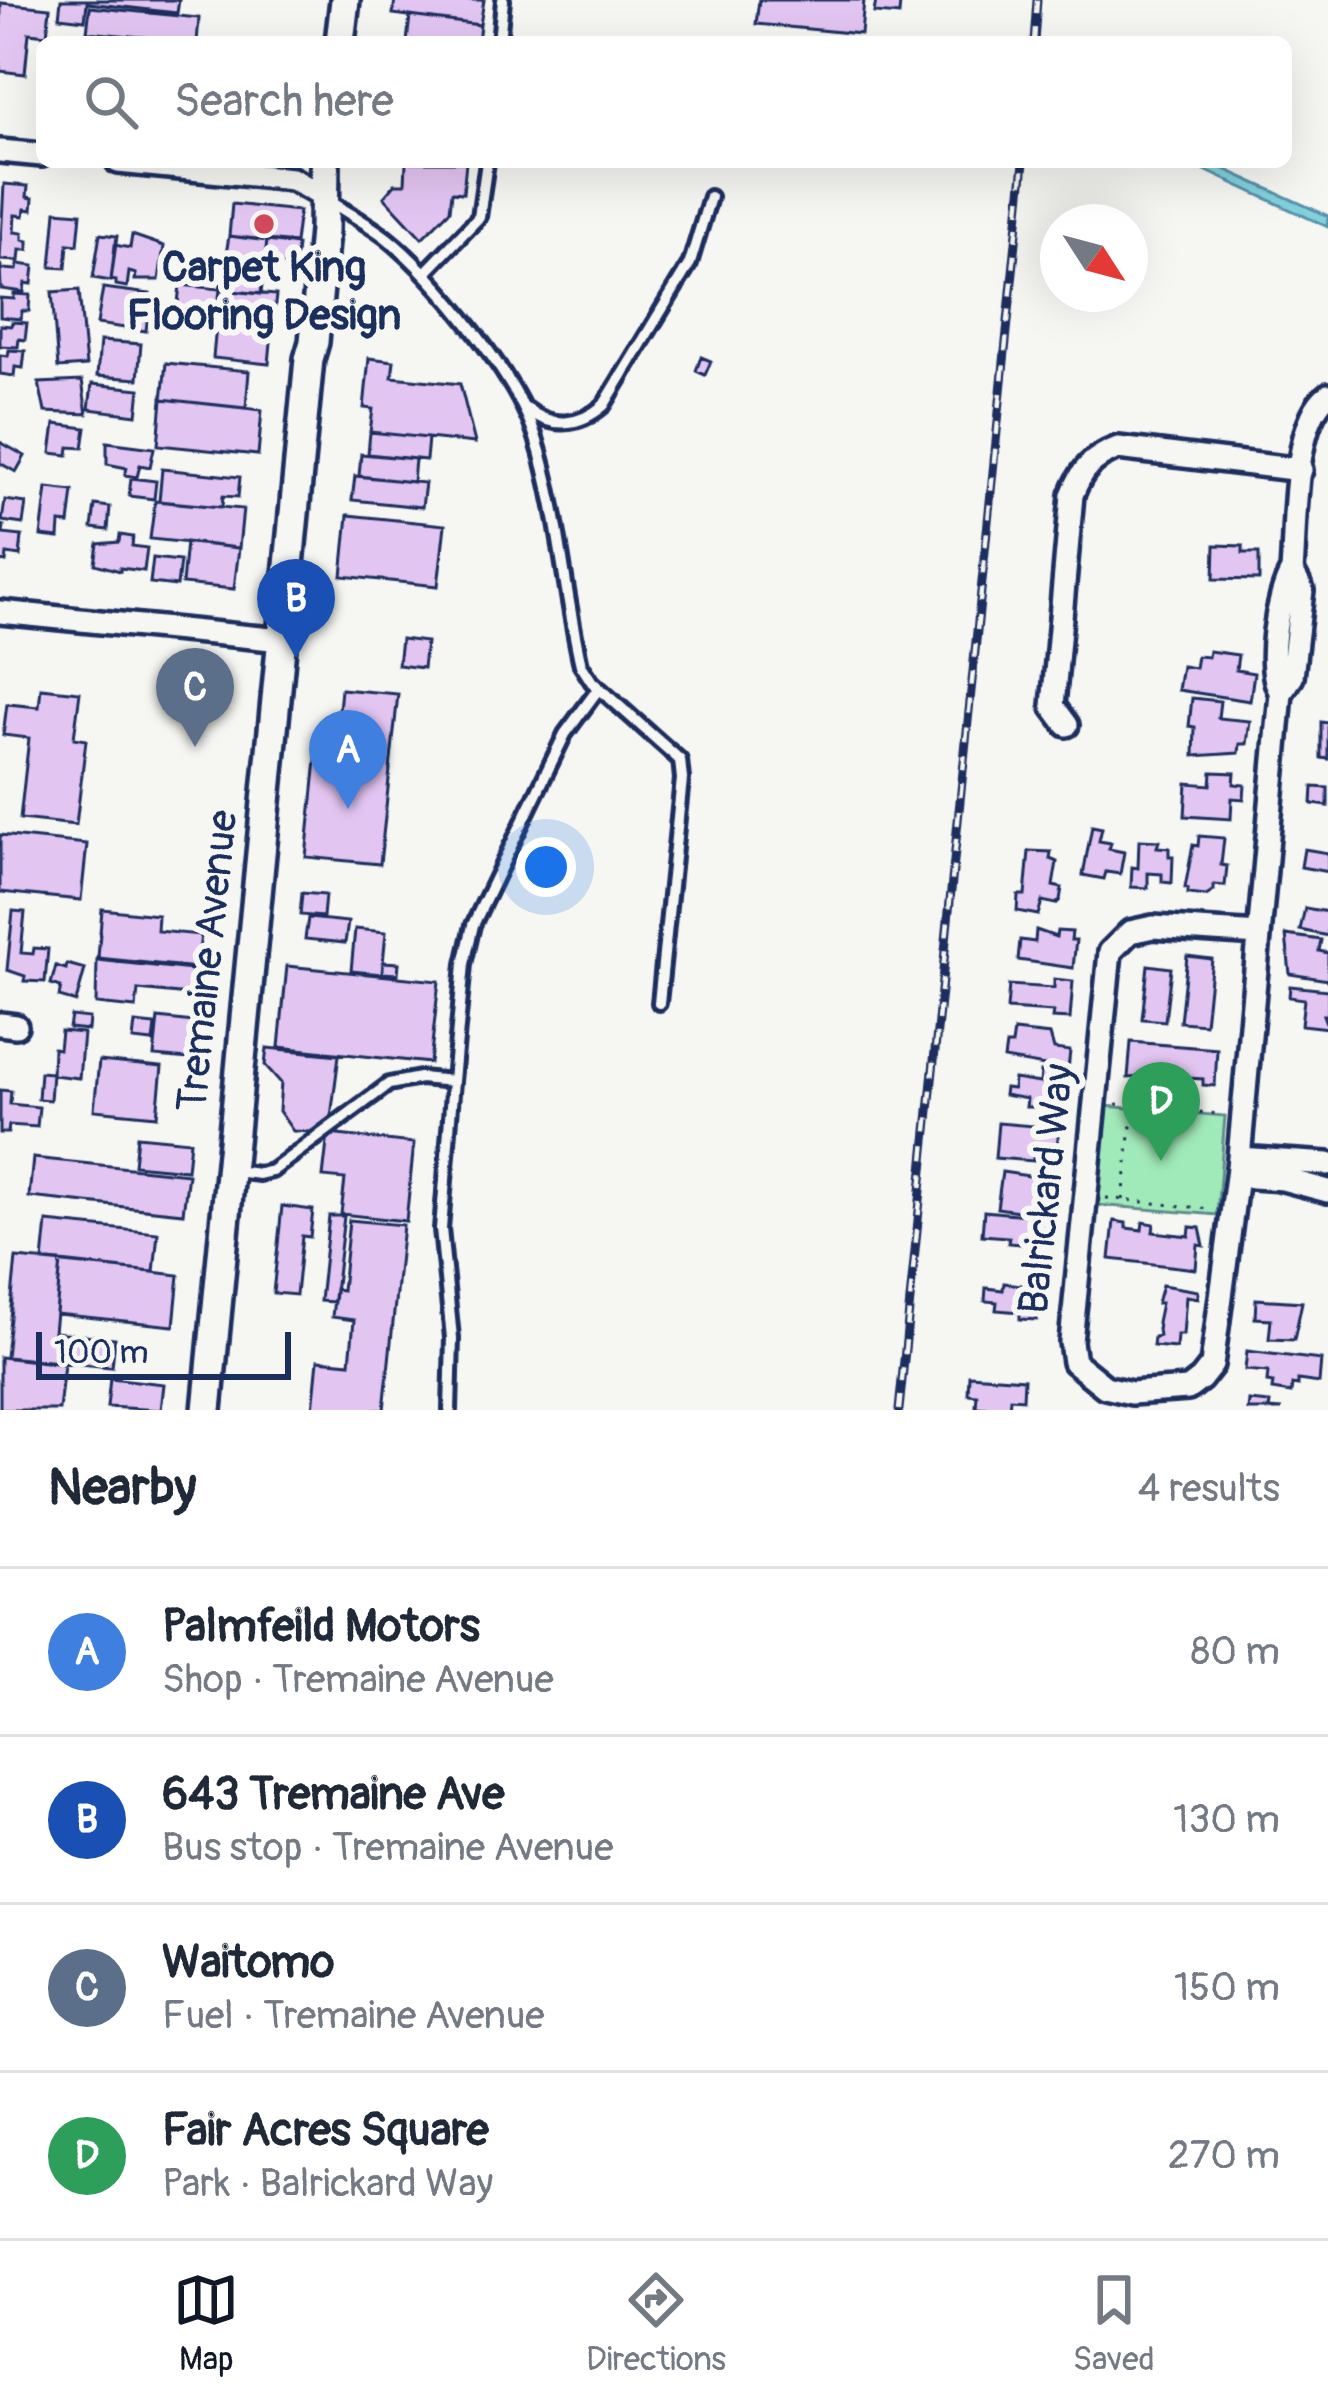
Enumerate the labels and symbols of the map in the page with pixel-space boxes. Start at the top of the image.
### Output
north arrow [1040,204,1148,312]
marker: Carpet King Flooring Design [251,211,277,237]
place label: Carpet King Flooring Design [127,242,401,342]
pin: B [257,559,335,658]
pin: C [156,648,234,747]
pin: A [309,710,387,809]
street label: Tremaine Avenue [166,807,250,1114]
your location [516,837,576,897]
street label: Balrickard Way [1008,1061,1086,1317]
pin: D [1122,1062,1200,1161]
scale bar [36,1326,291,1379]

